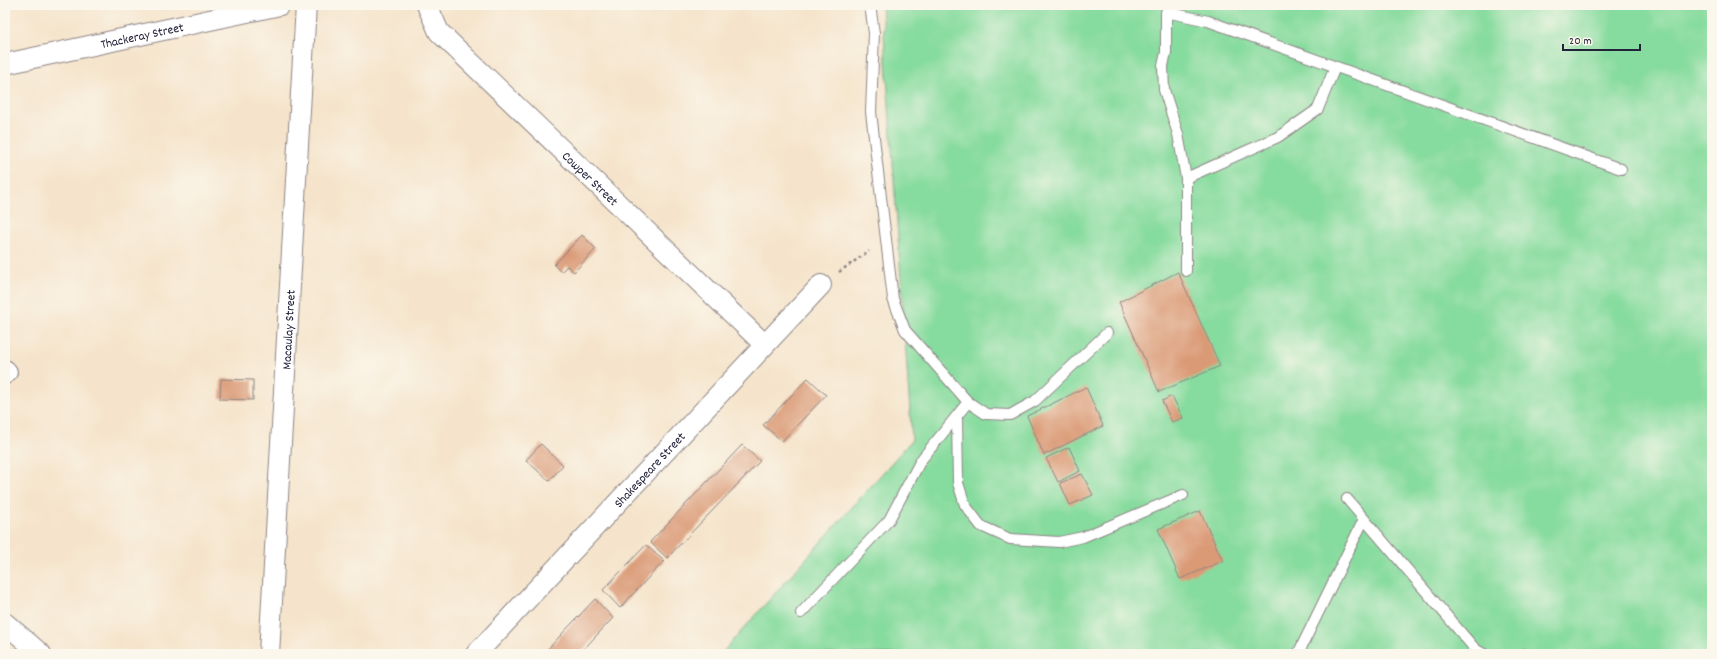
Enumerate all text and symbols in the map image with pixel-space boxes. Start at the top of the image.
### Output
street label: Thackeray Street [99,19,186,55]
scale bar [1563,26,1640,52]
text: 20 m [1569,33,1592,50]
street label: Cowper Street [557,148,622,211]
street label: Macaulay Street [278,289,302,370]
street label: Shakespeare Street [610,429,691,513]

